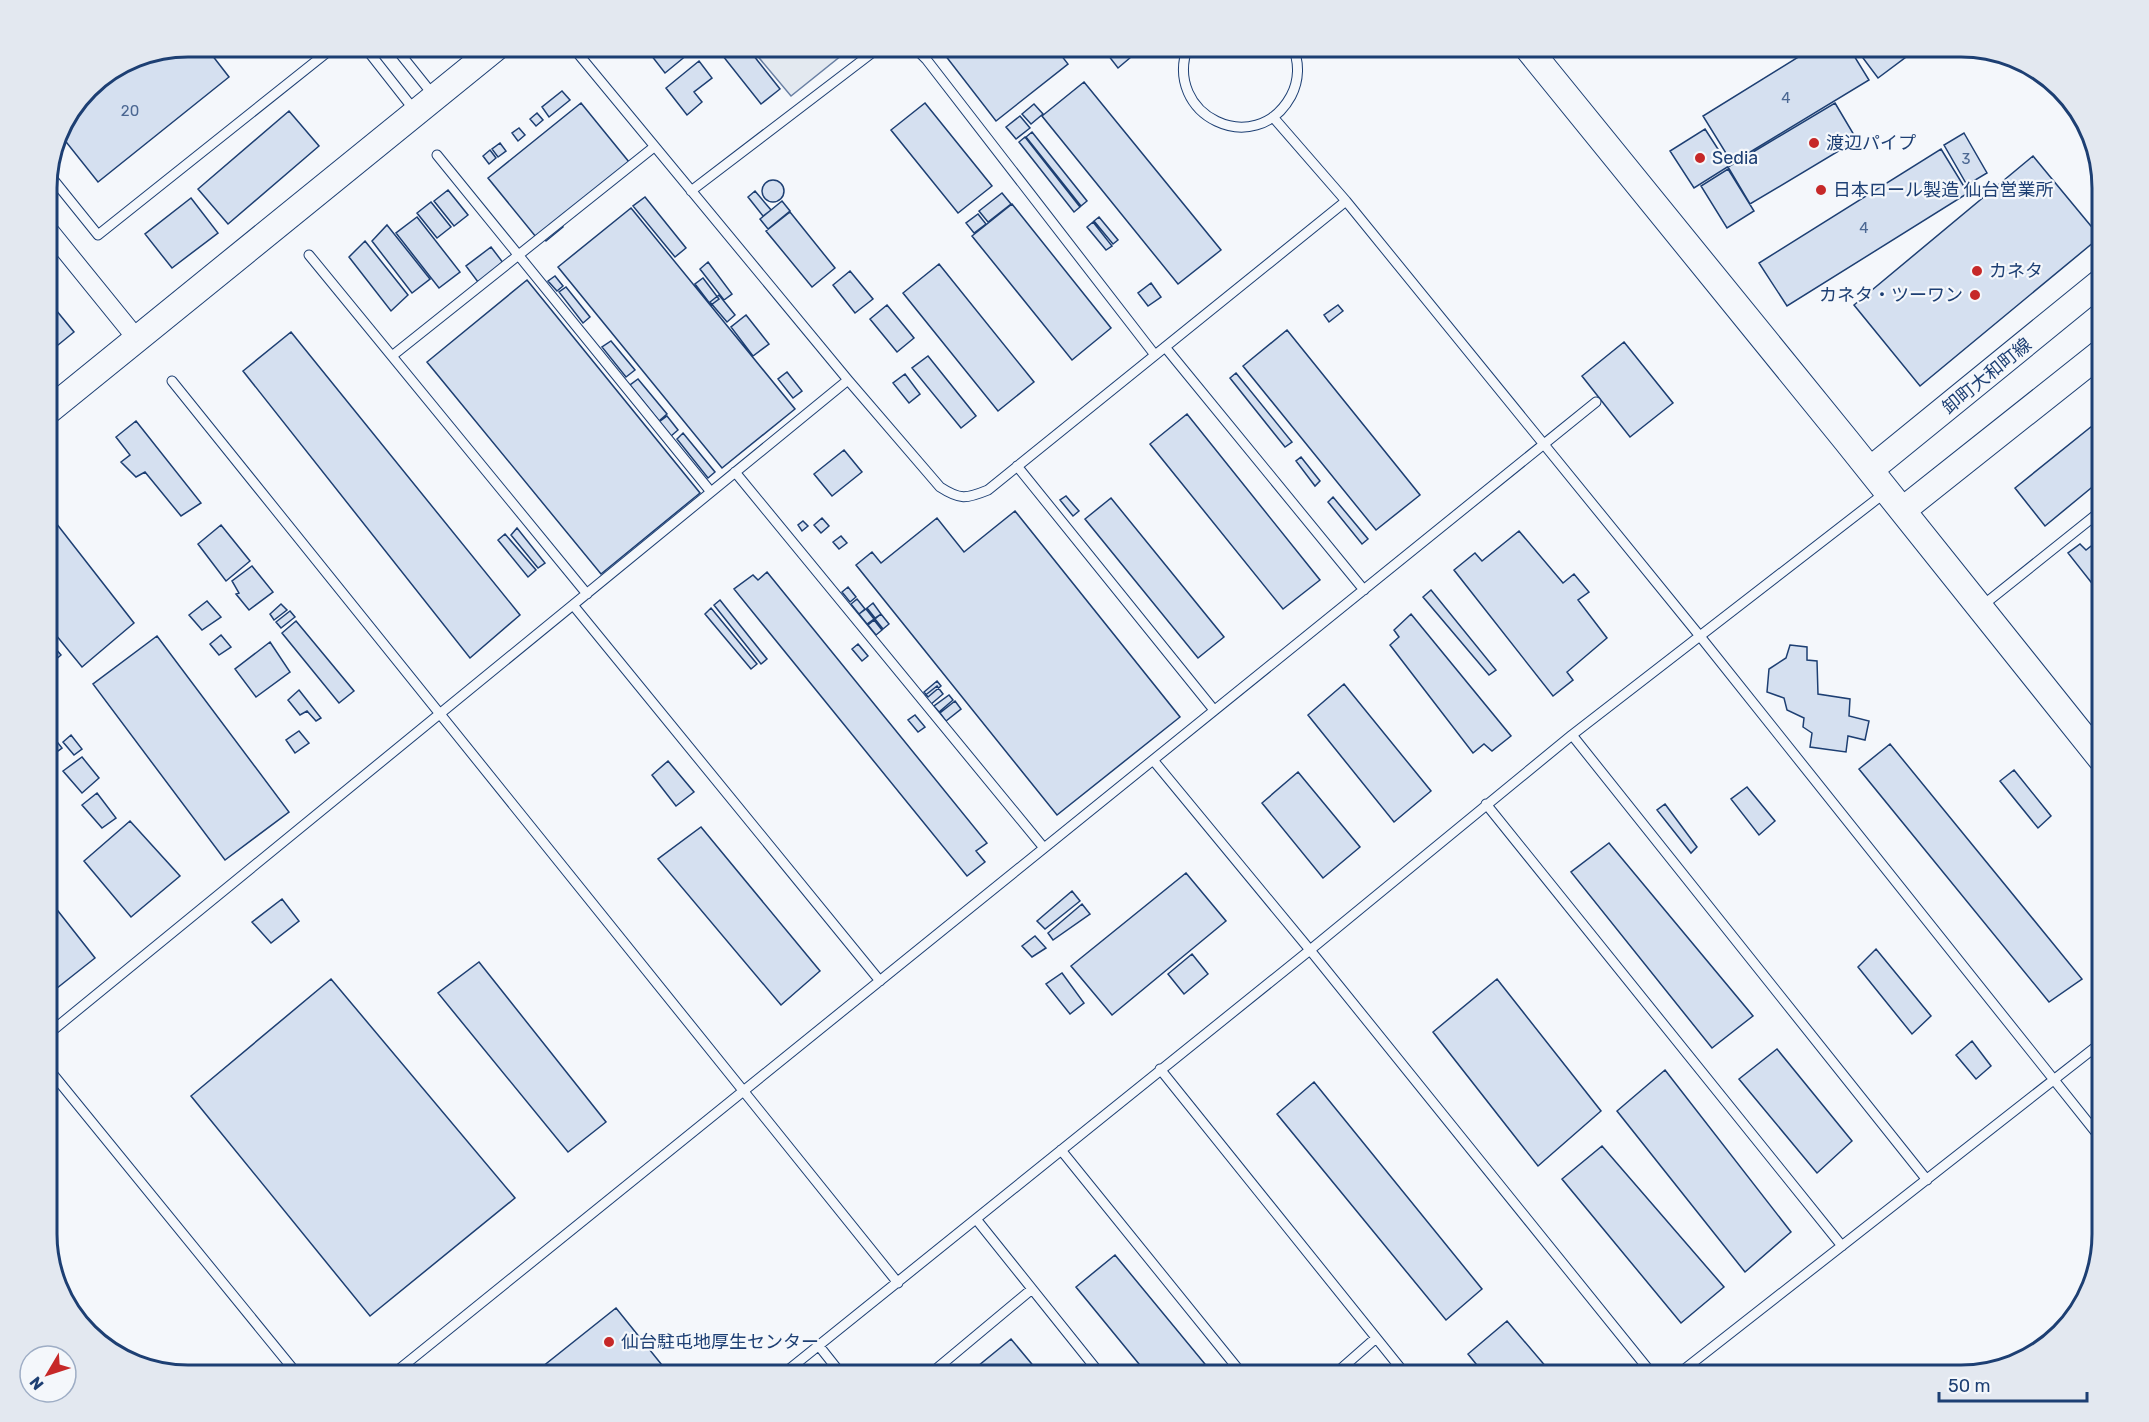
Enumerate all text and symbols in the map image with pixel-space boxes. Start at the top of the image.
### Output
house number: 4 [1781,89,1791,107]
house number: 20 [121,102,139,120]
place label: 渡辺パイプ [1826,132,1916,154]
marker: 渡辺パイプ [1807,136,1821,150]
place label: Sedia [1712,147,1758,169]
house number: 3 [1961,150,1971,168]
marker: Sedia [1693,151,1707,165]
place label: 日本ロール製造 仙台営業所 [1833,179,2053,201]
marker: 日本ロール製造 仙台営業所 [1814,183,1828,197]
house number: 4 [1859,219,1869,237]
place label: カネタ [1989,260,2043,282]
marker: カネタ [1970,264,1984,278]
place label: カネタ・ツーワン [1819,284,1963,306]
marker: カネタ・ツーワン [1968,288,1982,302]
street label: 卸町大和町線 [1938,333,2036,419]
place label: 仙台駐屯地厚生センター [621,1331,819,1353]
marker: 仙台駐屯地厚生センター [602,1335,616,1349]
north arrow [18,1344,78,1404]
scale bar [1939,1365,2088,1403]
text: N [26,1373,48,1394]
text: 50 m [1948,1375,1991,1397]

